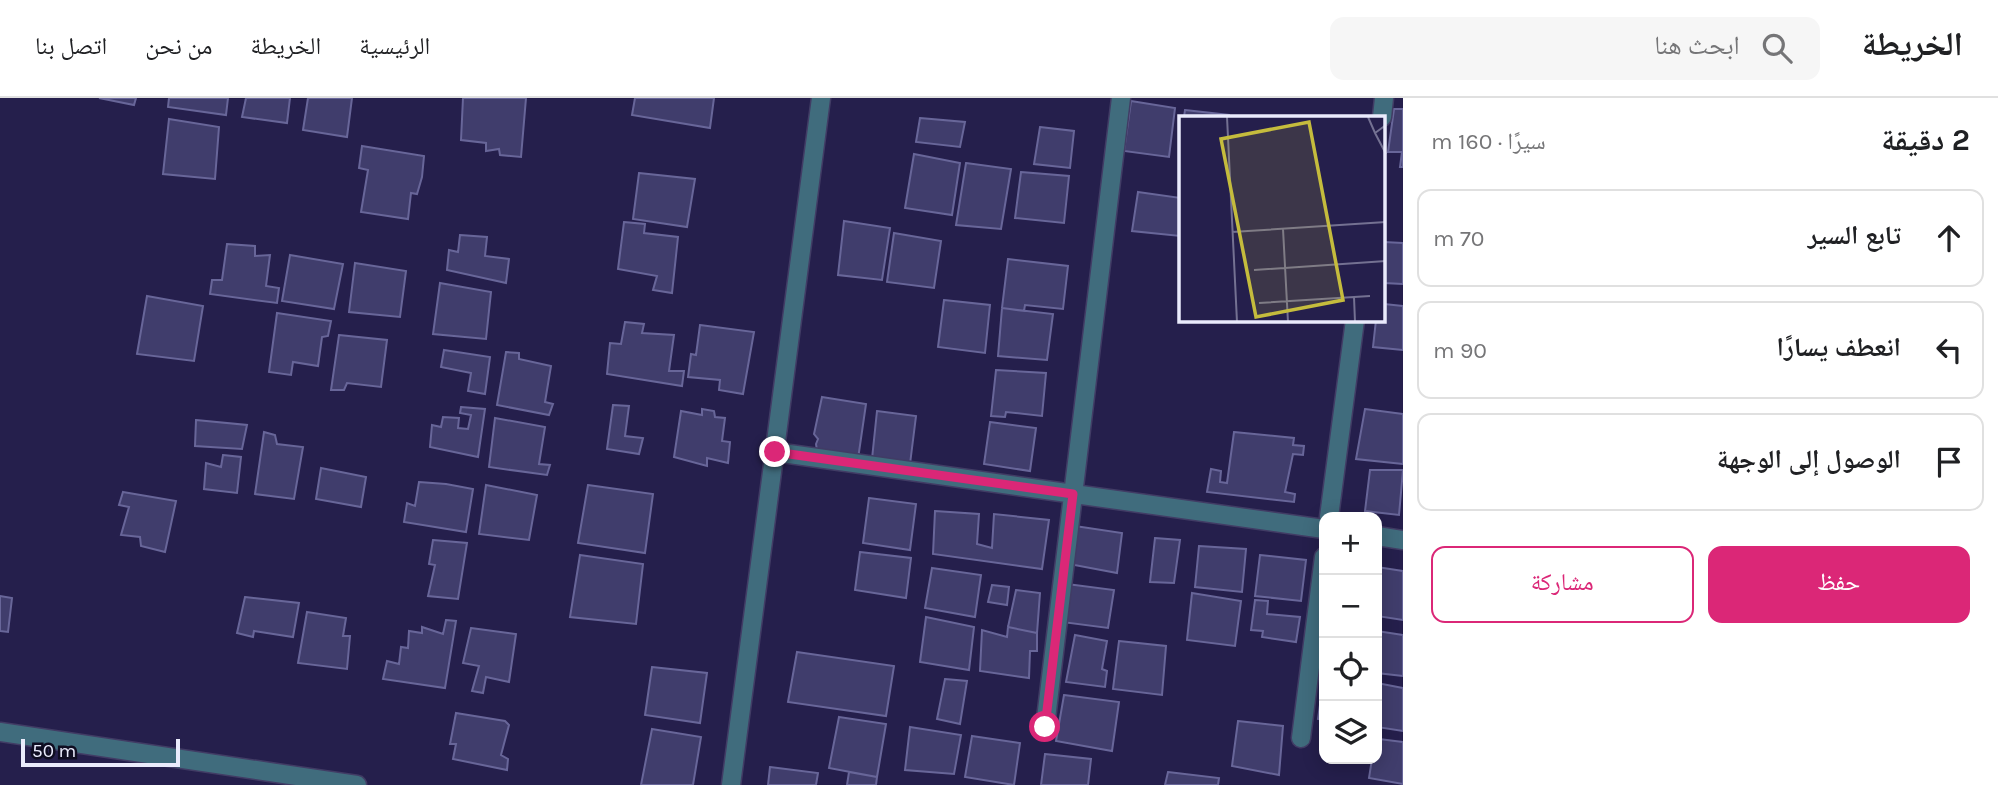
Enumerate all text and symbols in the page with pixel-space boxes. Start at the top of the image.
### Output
search box [1330,17,1820,80]
text: الخريطة [1862,25,1963,63]
icon: search [1758,29,1796,67]
text: ابحث هنا [1654,30,1740,61]
text: اتصل بنا [35,32,107,60]
text: من نحن [145,32,213,60]
text: الخريطة [251,32,321,60]
text: الرئيسية [359,32,430,60]
inset map [1179,116,1386,322]
text: 2 دقيقة [1881,122,1970,158]
text: سيرًا · 160 m [1431,128,1546,155]
icon: ahead [1930,219,1968,257]
text: تابع السير [1808,220,1901,251]
text: 70 m [1433,225,1484,252]
icon: left [1930,331,1968,369]
text: انعطف يسارًا [1777,332,1901,363]
text: 90 m [1433,337,1487,364]
route end [759,436,790,467]
icon: arrive [1930,443,1968,481]
text: الوصول إلى الوجهة [1717,444,1901,475]
map controls [1319,512,1382,764]
button: + [1319,512,1382,575]
button: مشاركة [1431,546,1694,623]
button: حفظ [1708,546,1970,623]
button: − [1319,575,1382,638]
button: locate [1319,638,1382,701]
button: layers [1319,701,1382,764]
route start [1029,711,1060,742]
scale bar [21,736,180,768]
text: 50 m [32,740,76,762]

